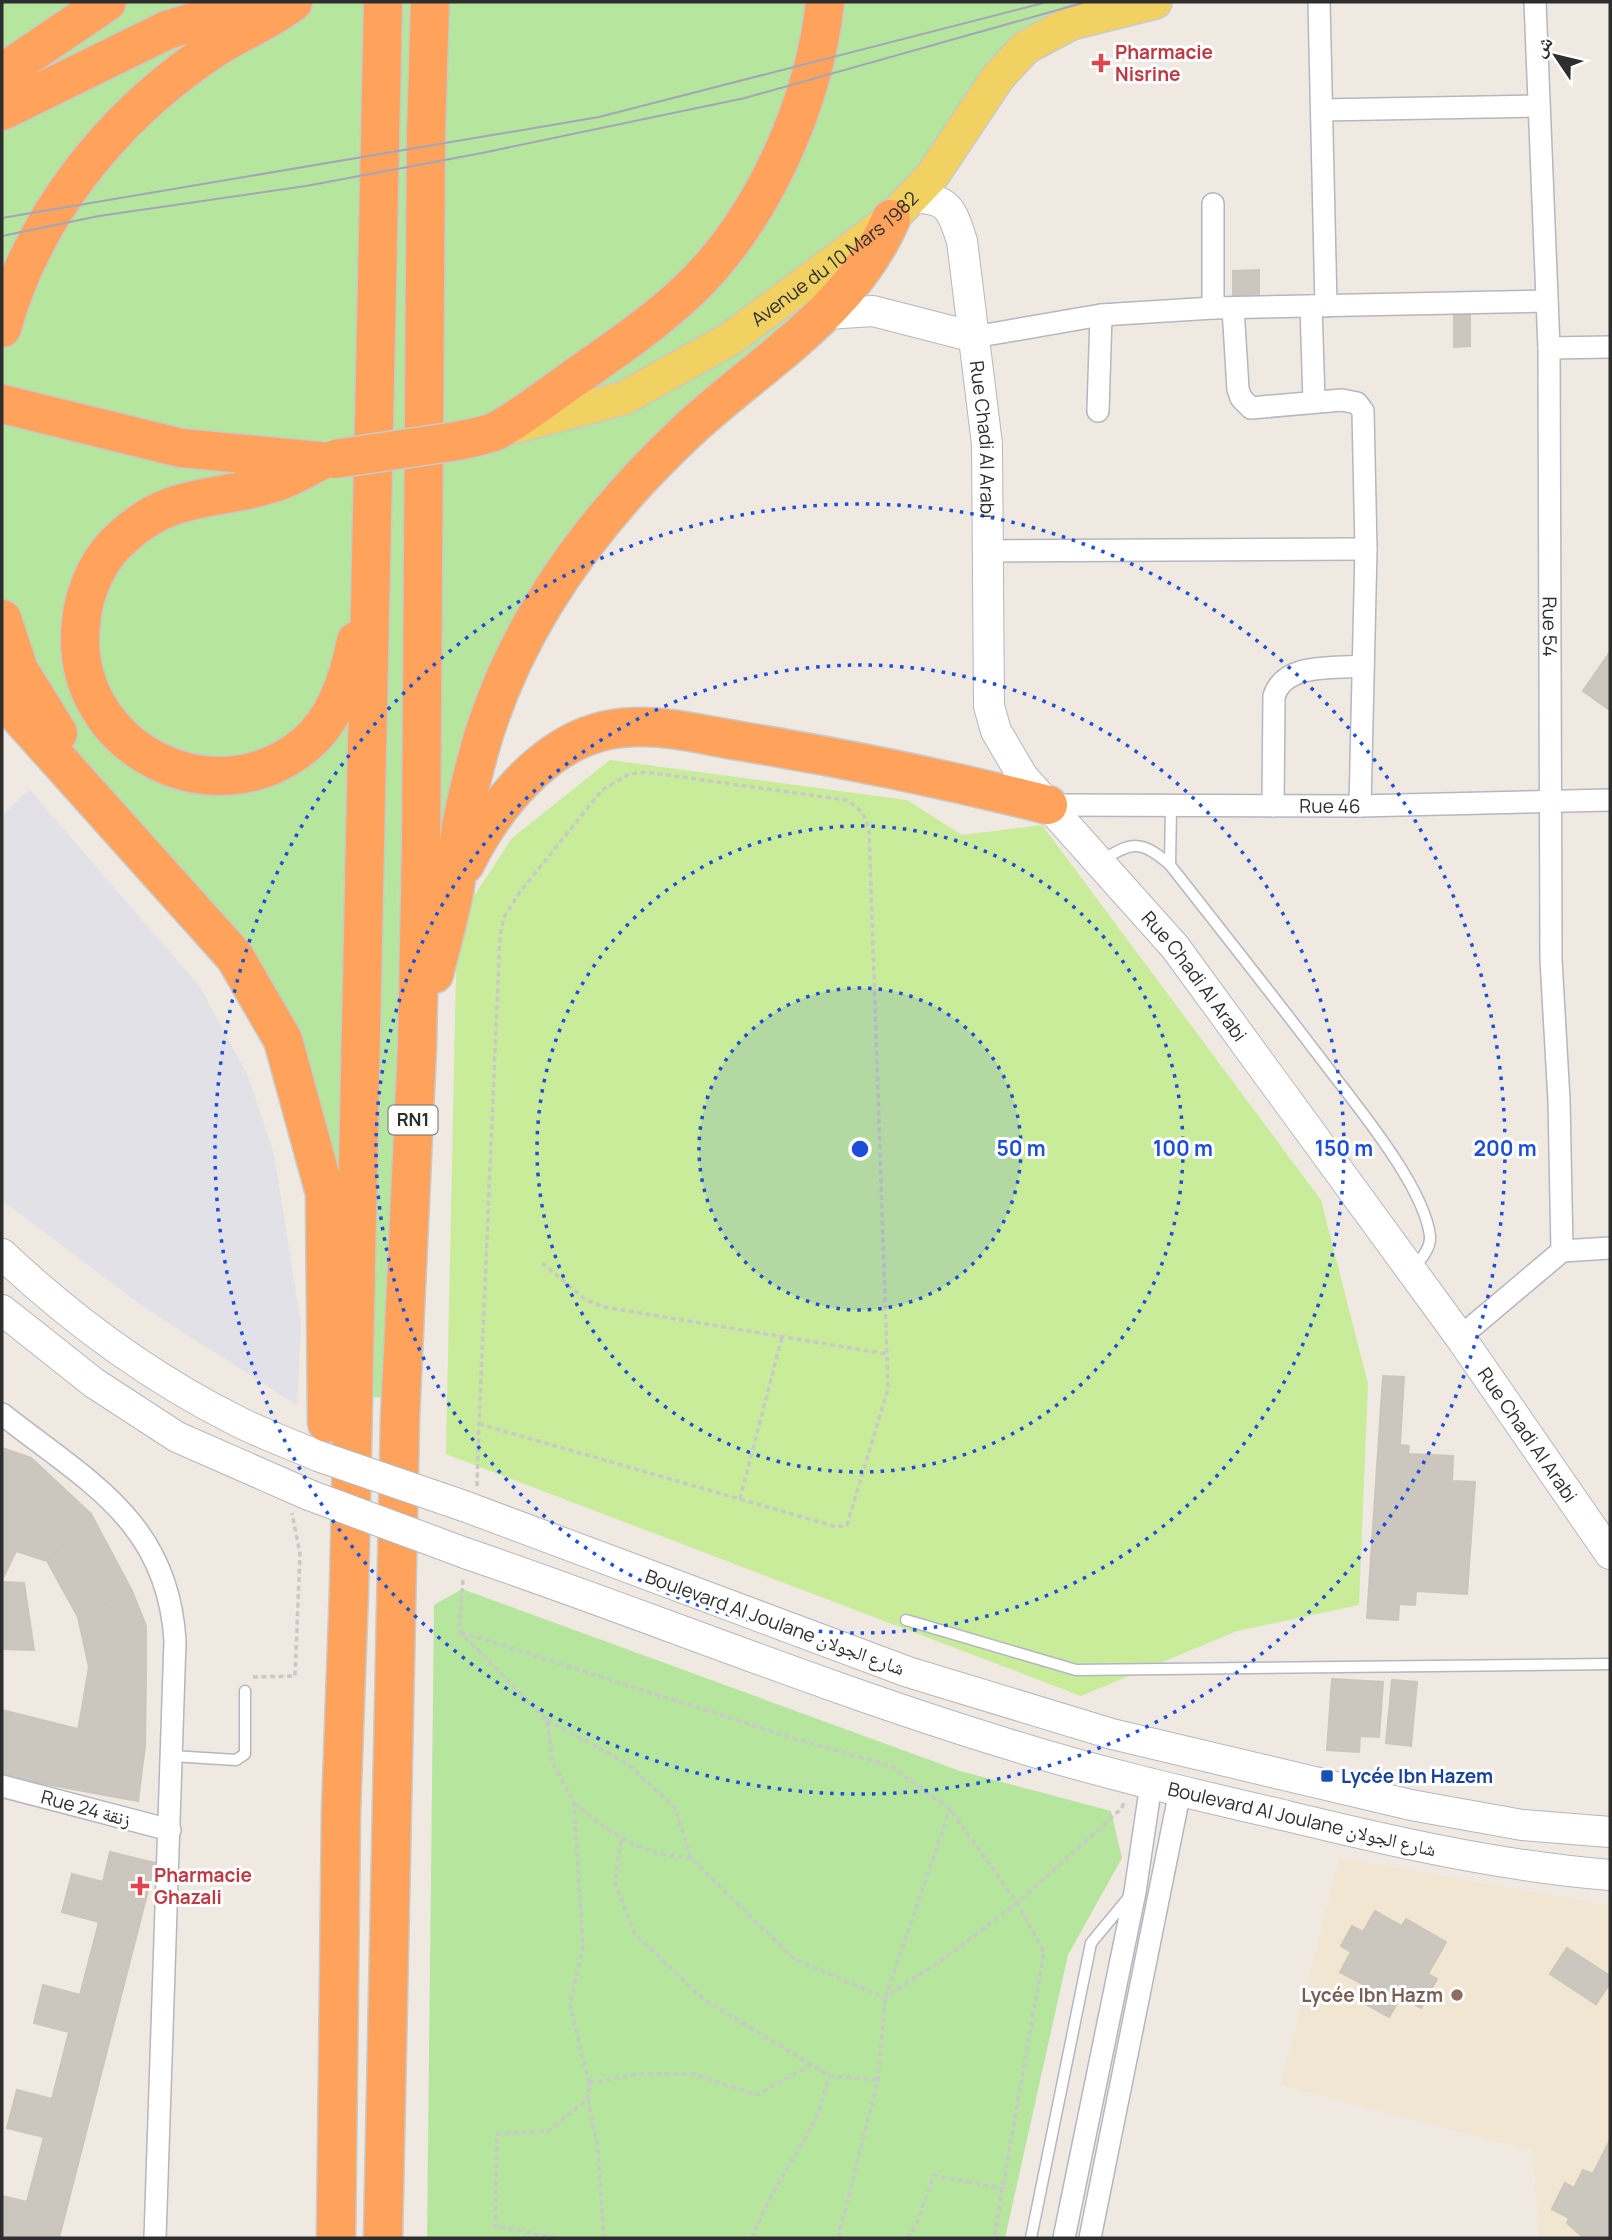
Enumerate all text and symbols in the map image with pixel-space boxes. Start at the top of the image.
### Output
north arrow [1521,21,1591,91]
text: ش [1526,31,1559,62]
place label: Pharmacie Nisrine [1115,39,1213,87]
marker: Pharmacie Nisrine [1093,55,1109,71]
street label: Avenue du 10 Mars 1982 [745,185,924,332]
street label: Rue Chadi Al Arabi [964,359,1001,518]
street label: Rue 54 [1537,596,1563,657]
street label: Rue 46 [1299,793,1361,819]
street label: Rue Chadi Al Arabi [1136,905,1253,1047]
road number: RN1 [388,1106,438,1134]
text: 50 m [996,1134,1046,1162]
text: 100 m [1153,1134,1213,1162]
text: 150 m [1315,1134,1373,1162]
text: 200 m [1473,1134,1537,1162]
centre of rings [848,1137,872,1161]
street label: Rue Chadi Al Arabi [1472,1362,1583,1507]
street label: Boulevard Al Joulane شارع الجولان [642,1563,908,1681]
place label: Lycée Ibn Hazem [1341,1763,1493,1789]
marker: Lycée Ibn Hazem [1319,1768,1335,1784]
street label: Boulevard Al Joulane شارع الجولان [1165,1775,1439,1863]
street label: Rue 24 زنقة [38,1784,134,1832]
place label: Pharmacie Ghazali [154,1862,252,1910]
marker: Pharmacie Ghazali [132,1878,148,1894]
place label: Lycée Ibn Hazm [1301,1982,1443,2008]
marker: Lycée Ibn Hazm [1449,1987,1465,2003]

